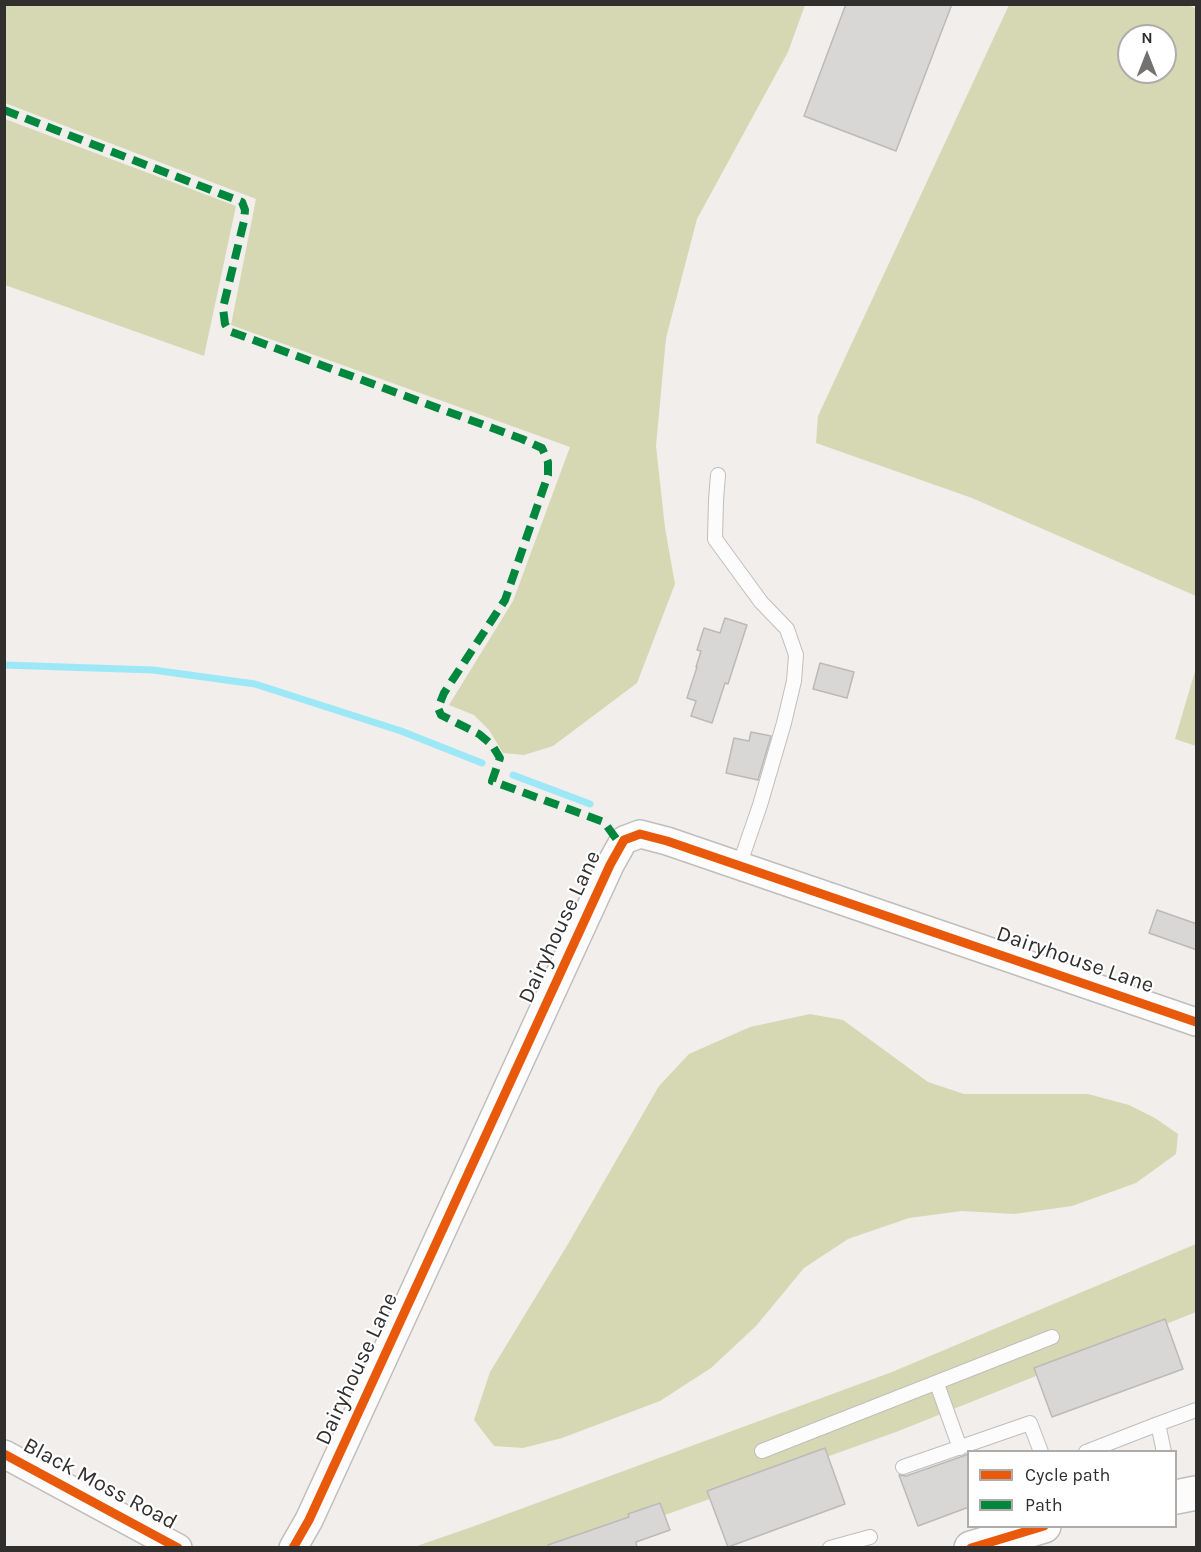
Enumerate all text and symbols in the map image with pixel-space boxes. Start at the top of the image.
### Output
north arrow [1117,24,1177,84]
text: N [1141,28,1153,47]
street label: Dairyhouse Lane [513,847,607,1007]
street label: Dairyhouse Lane [993,921,1157,999]
street label: Dairyhouse Lane [310,1289,404,1449]
street label: Black Moss Road [19,1432,181,1536]
legend [967,1450,1177,1528]
text: Cycle path [1025,1464,1110,1486]
text: Path [1025,1494,1063,1516]

